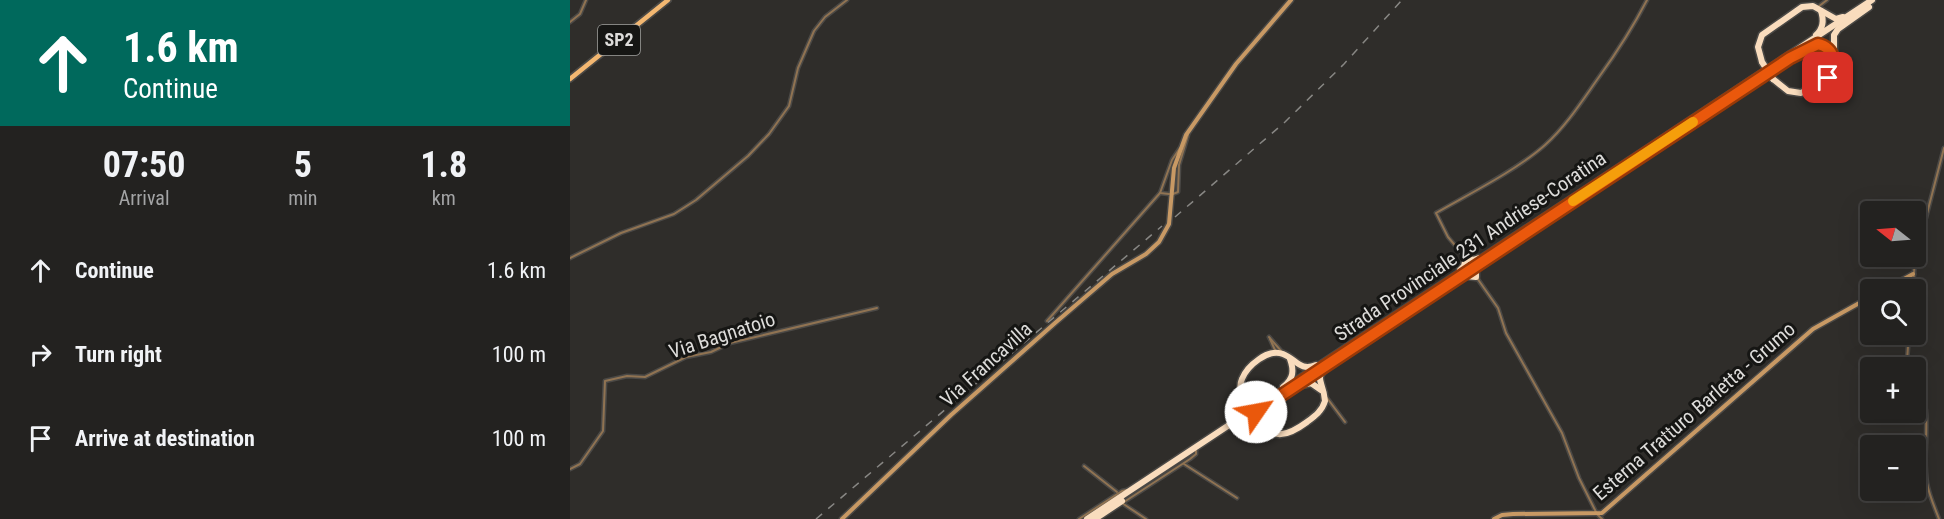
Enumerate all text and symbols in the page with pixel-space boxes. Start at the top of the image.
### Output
text: 1.6 km [123,23,239,72]
icon: ahead [24,24,102,102]
road number: SP2 [598,25,640,55]
pin [1802,52,1853,103]
icon: arrive [1811,61,1844,94]
text: Continue [123,73,218,105]
text: 07:50 [103,144,185,186]
text: 5 [294,144,312,186]
text: 1.8 [420,144,467,186]
street label: Strada Provinciale 231 Andriese-Coratina [1330,146,1610,346]
text: Arrival [119,186,170,210]
text: min [288,186,318,210]
text: km [432,186,456,210]
north arrow [1860,201,1926,267]
map controls [1860,201,1926,501]
icon: ahead [24,254,57,287]
text: Continue [75,258,154,283]
text: 1.6 km [487,258,546,283]
button: search [1860,279,1926,345]
street label: Via Bagnatoio [666,307,778,363]
street label: Via Francavilla [935,317,1037,411]
street label: Esterna Tratturo Barletta - Grumo [1588,317,1800,505]
icon: right [24,338,57,371]
text: Turn right [75,342,162,367]
text: 100 m [492,342,546,367]
button: + [1860,357,1926,423]
position arrow [1224,380,1288,444]
icon: arrive [24,422,57,455]
text: Arrive at destination [75,426,255,451]
text: 100 m [492,426,546,451]
button: − [1860,435,1926,501]

